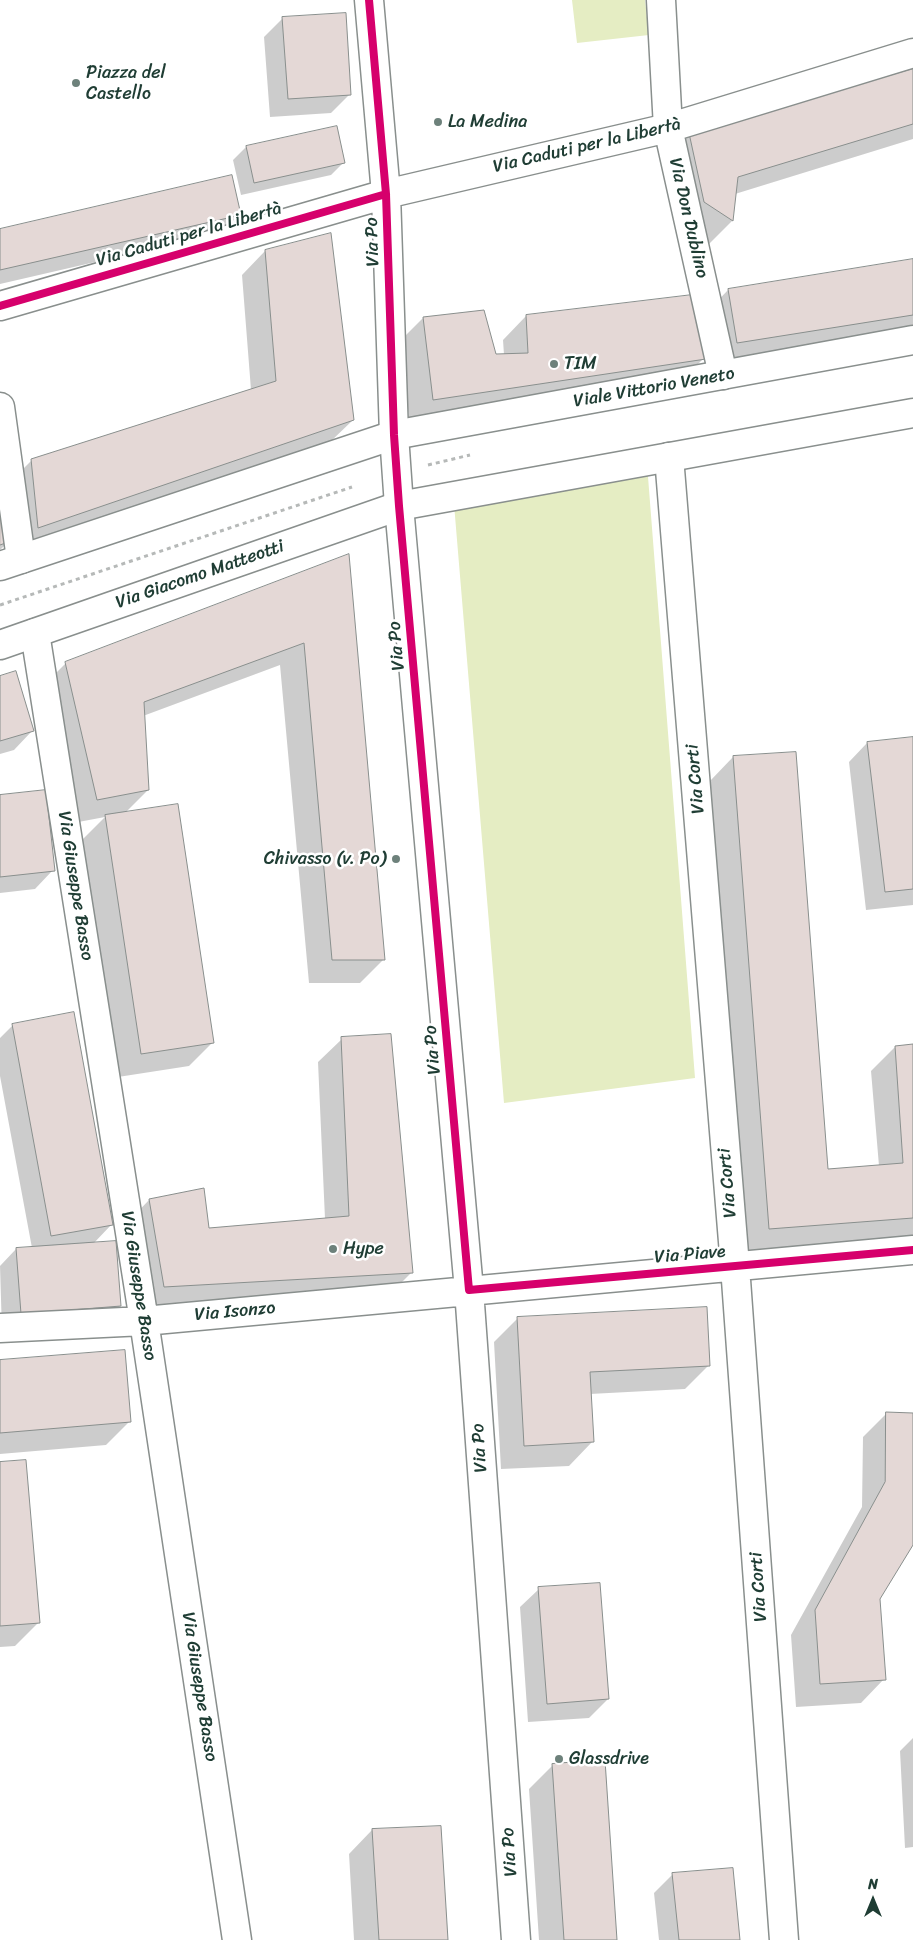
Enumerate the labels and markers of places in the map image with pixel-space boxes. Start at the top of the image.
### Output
place label: Piazza del Castello [86,62,166,104]
marker: Piazza del Castello [70,77,82,89]
place label: La Medina [448,111,527,133]
marker: La Medina [432,116,444,128]
place label: TIM [564,353,597,375]
marker: TIM [548,358,560,370]
place label: Chivasso (v. Po) [264,848,386,870]
marker: Chivasso (v. Po) [390,853,402,865]
place label: Hype [343,1238,384,1260]
marker: Hype [327,1243,339,1255]
place label: Glassdrive [569,1748,649,1770]
marker: Glassdrive [553,1753,565,1765]

